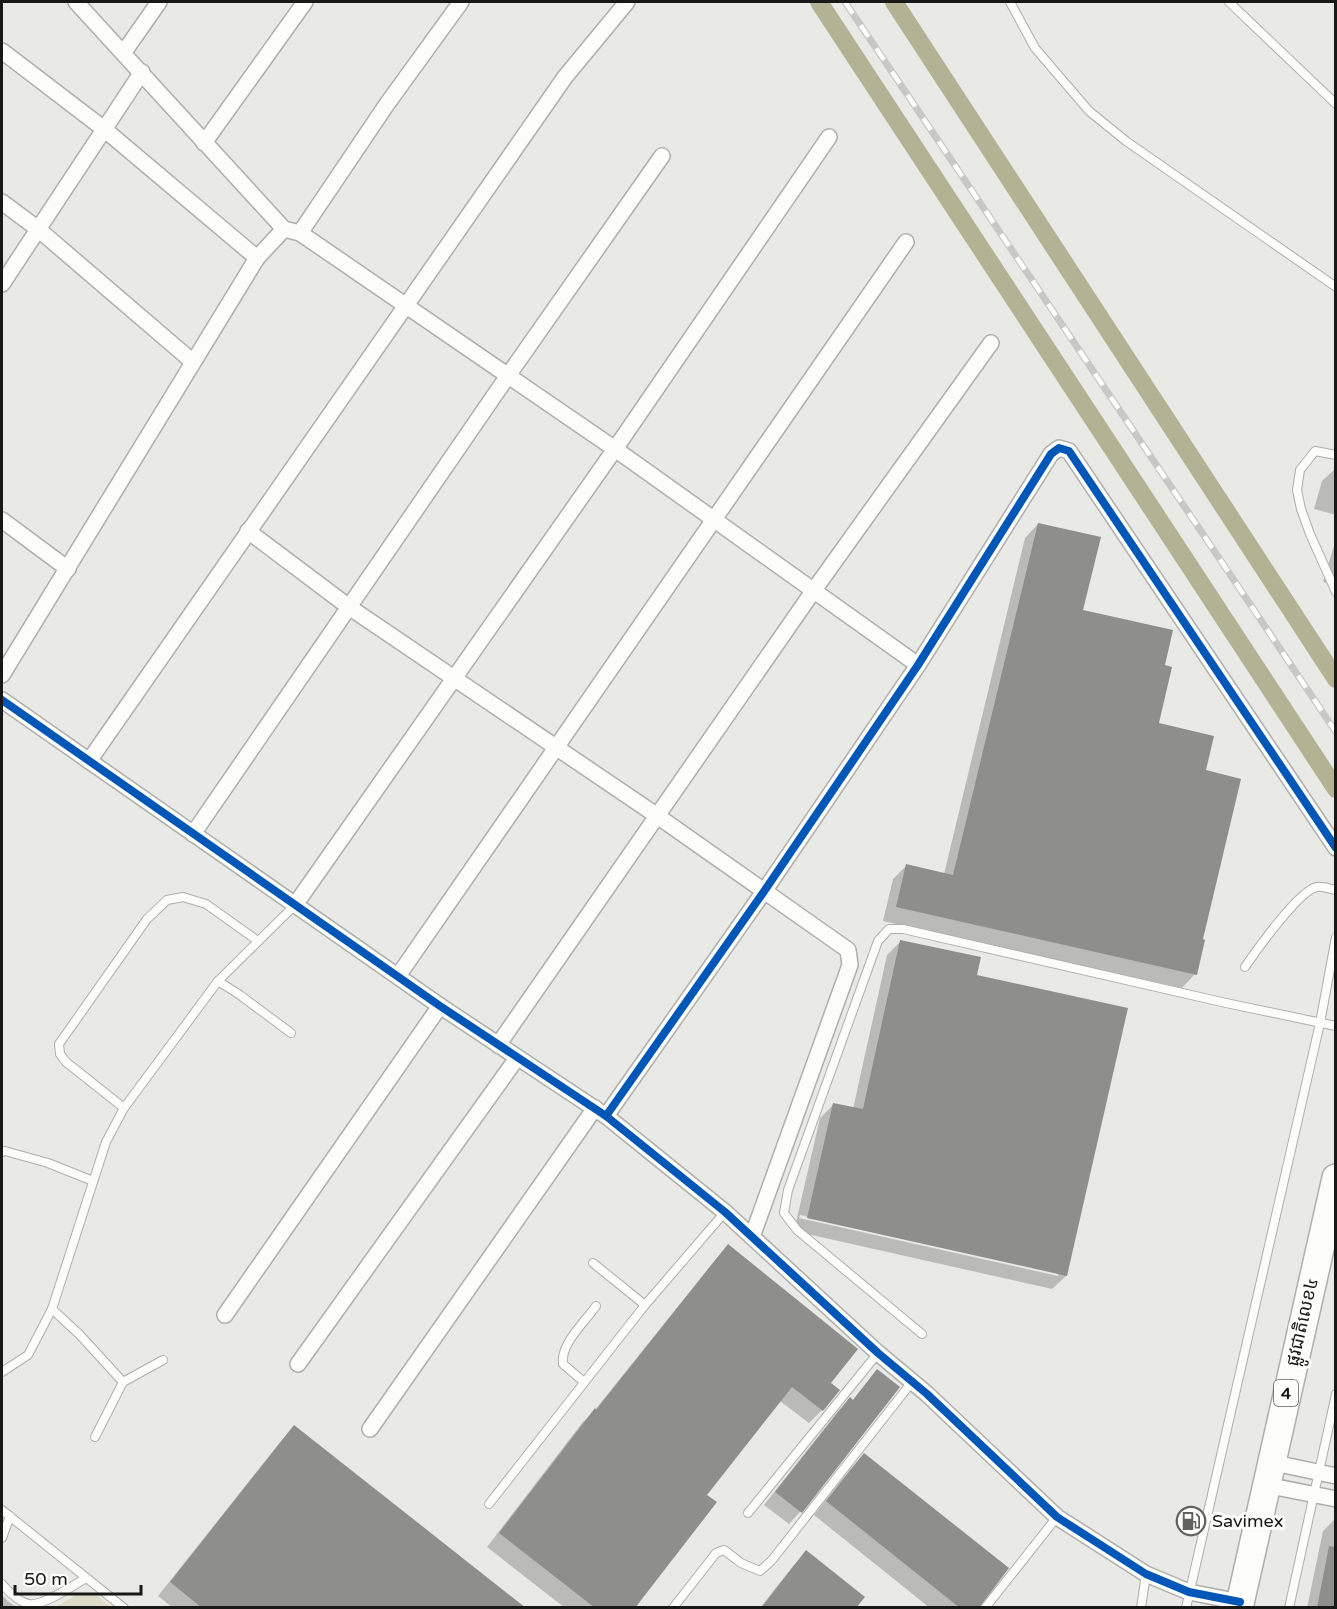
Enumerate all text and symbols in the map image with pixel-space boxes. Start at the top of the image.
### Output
street label: ផ្លូវជាតិលេខ៤ [1281,1276,1328,1370]
road number: 4 [1274,1380,1298,1406]
fuel station icon: Savimex [1175,1505,1207,1537]
place label: Savimex [1212,1510,1283,1532]
scale bar [15,1558,141,1596]
text: 50 m [24,1568,68,1590]

